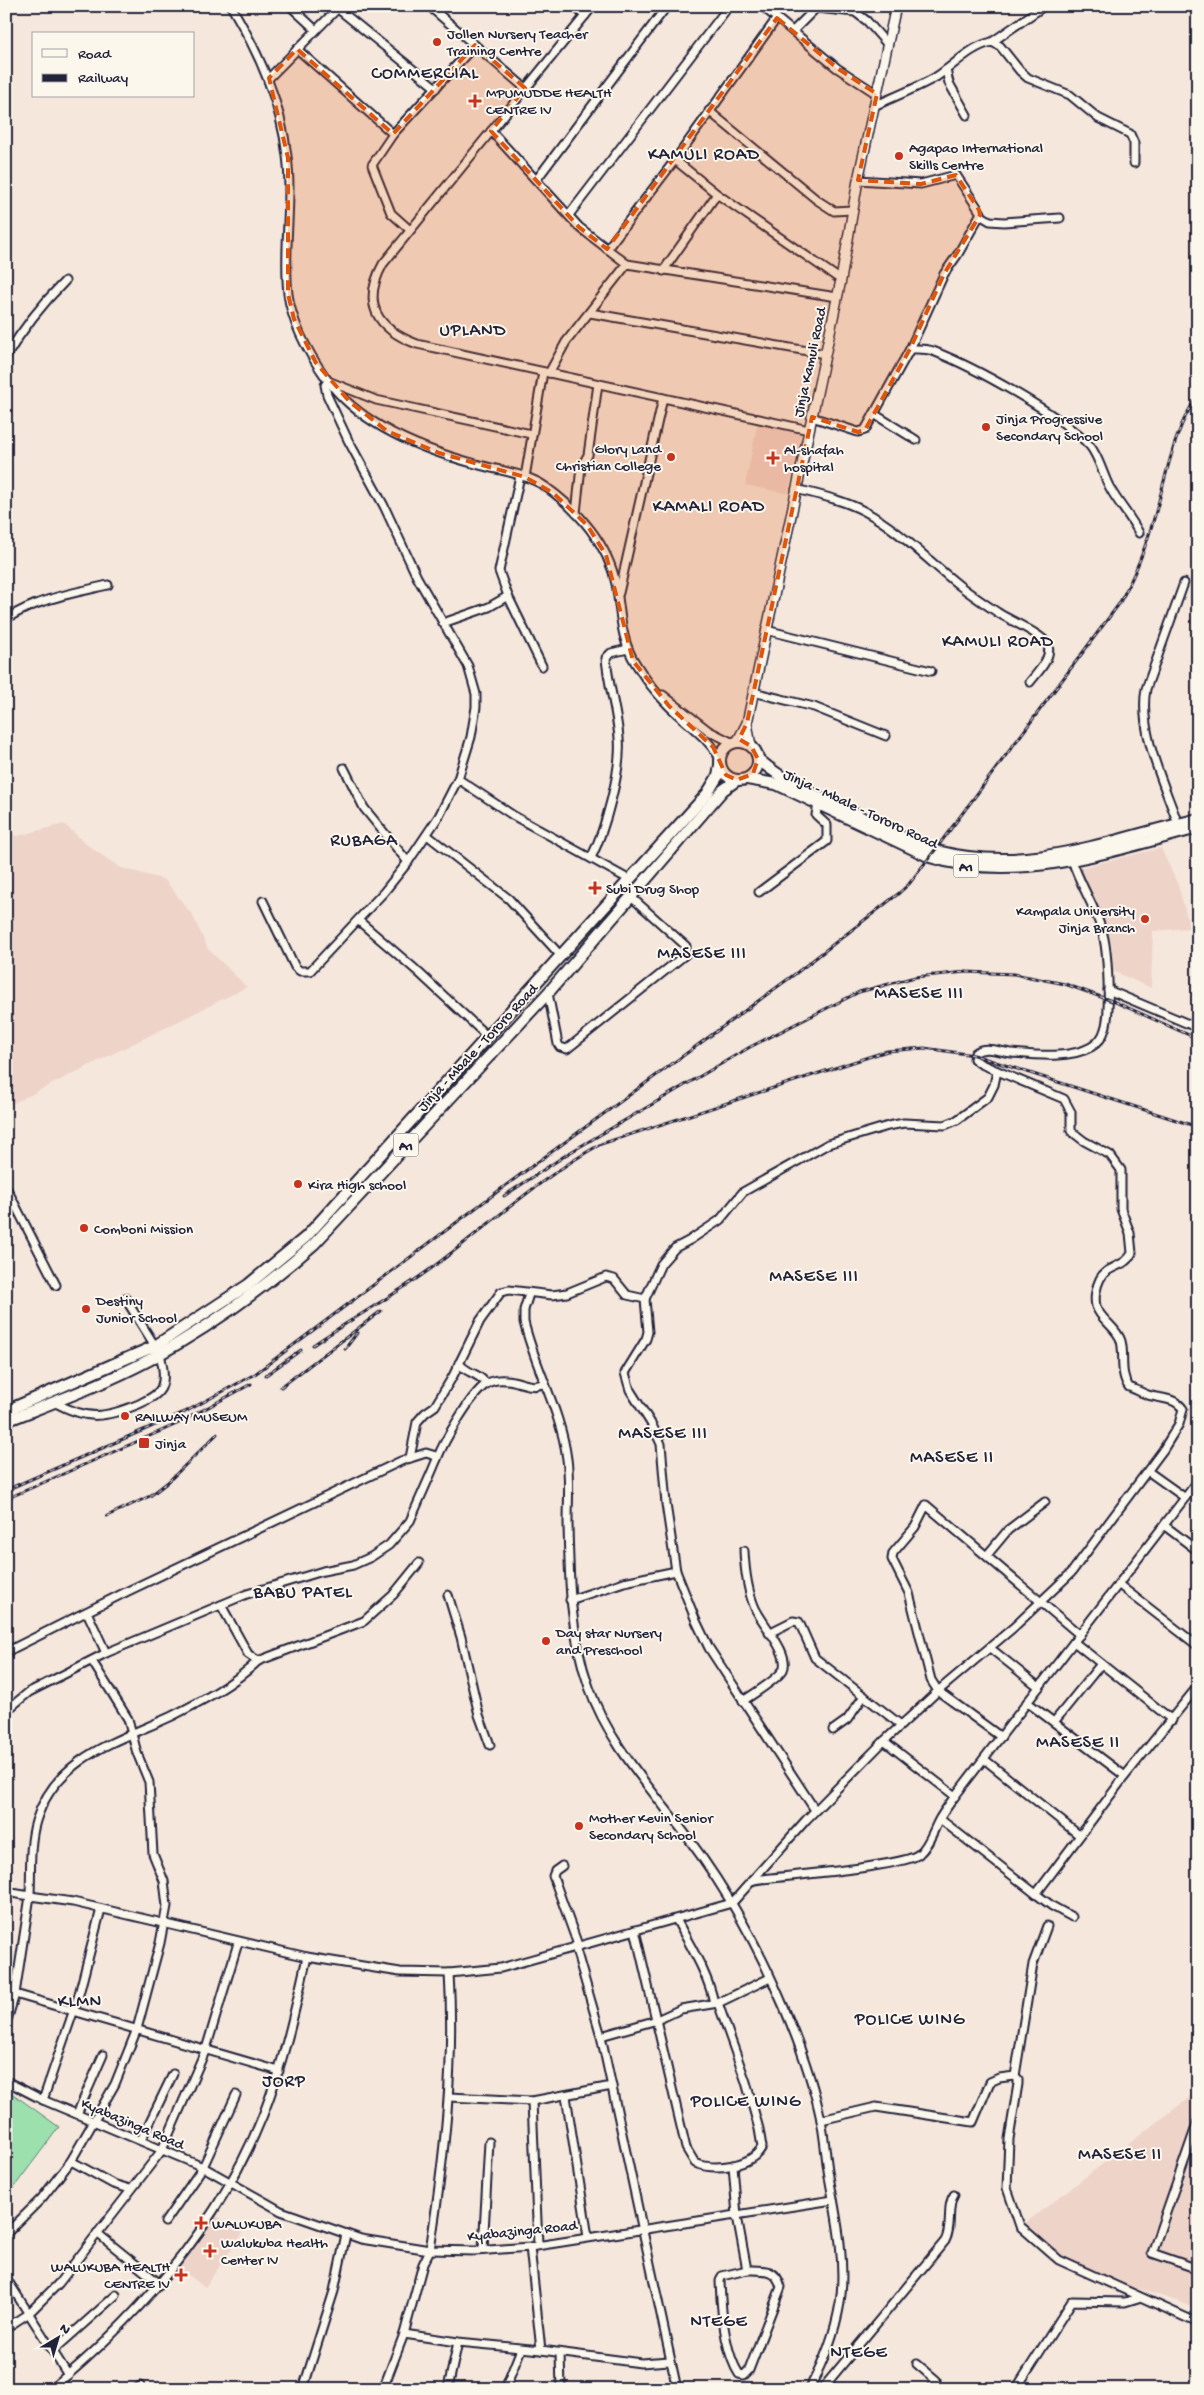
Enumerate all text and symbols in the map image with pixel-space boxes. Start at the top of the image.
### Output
place label: Jollen Nursery Teacher Training Centre [446,26,589,61]
legend [32,32,195,98]
marker: Jollen Nursery Teacher Training Centre [431,36,443,48]
text: Road [78,46,112,64]
district label: COMMERCIAL [371,64,479,85]
text: Railway [78,70,129,88]
place label: MPUMUDDE HEALTH CENTRE IV [486,85,612,120]
marker: MPUMUDDE HEALTH CENTRE IV [468,94,482,108]
place label: Agapao International Skills Centre [909,140,1043,175]
district label: KAMULI ROAD [648,145,760,166]
marker: Agapao International Skills Centre [893,150,905,162]
street label: Jinja Kamuli Road [791,305,832,419]
district label: UPLAND [439,321,507,342]
place label: Jinja Progressive Secondary School [996,411,1103,446]
marker: Jinja Progressive Secondary School [980,421,992,433]
place label: Glory Land Christian College [556,441,662,476]
place label: Al-shafah hospital [784,442,844,477]
marker: Glory Land Christian College [665,451,677,463]
marker: Al-shafah hospital [766,451,780,465]
district label: KAMALI ROAD [653,497,765,518]
district label: KAMULI ROAD [942,632,1054,653]
street label: Jinja - Mbale - Tororo Road [780,766,941,854]
district label: RUBAGA [330,831,398,852]
road number: A1 [954,854,978,878]
marker: Subi Drug Shop [588,881,602,895]
place label: Subi Drug Shop [606,881,700,899]
place label: Kampala University Jinja Branch [1016,903,1136,938]
marker: Kampala University Jinja Branch [1139,913,1151,925]
district label: MASESE III [657,944,747,965]
street label: Jinja - Mbale - Tororo Road [414,980,543,1116]
district label: MASESE III [874,984,964,1005]
road number: A1 [394,1134,418,1156]
place label: Kira High school [308,1177,406,1195]
marker: Kira High school [292,1178,304,1190]
place label: Comboni Mission [94,1221,193,1239]
marker: Comboni Mission [78,1222,90,1234]
district label: MASESE III [769,1267,859,1288]
place label: Destiny Junior School [95,1293,177,1328]
marker: Destiny Junior School [80,1303,92,1315]
place label: RAILWAY MUSEUM [135,1409,248,1427]
marker: RAILWAY MUSEUM [119,1410,131,1422]
district label: MASESE III [618,1424,708,1445]
marker: Jinja [137,1436,151,1450]
place label: Jinja [155,1436,187,1454]
district label: MASESE II [910,1448,994,1469]
district label: BABU PATEL [253,1583,353,1604]
place label: Day star Nursery and Preschool [555,1625,663,1660]
marker: Day star Nursery and Preschool [540,1635,552,1647]
district label: MASESE II [1036,1733,1120,1754]
place label: Mother Kevin Senior Secondary School [589,1810,714,1845]
marker: Mother Kevin Senior Secondary School [573,1820,585,1832]
district label: KLMN [58,1992,102,2013]
district label: POLICE WING [854,2010,965,2031]
district label: JORP [262,2072,306,2093]
district label: POLICE WING [690,2092,801,2113]
street label: Kyabazinga Road [78,2095,188,2155]
district label: MASESE II [1078,2145,1162,2166]
marker: WALUKUBA [194,2216,208,2230]
place label: WALUKUBA [212,2216,282,2234]
street label: Kyabazinga Road [466,2217,579,2247]
place label: Walukuba Health Center IV [221,2235,328,2270]
marker: Walukuba Health Center IV [203,2244,217,2258]
place label: WALUKUBA HEALTH CENTRE IV [51,2259,170,2294]
marker: WALUKUBA HEALTH CENTRE IV [174,2268,188,2282]
north arrow [32,2312,82,2362]
district label: NTEGE [690,2312,748,2333]
text: N [56,2320,73,2339]
district label: NTEGE [830,2343,888,2364]

